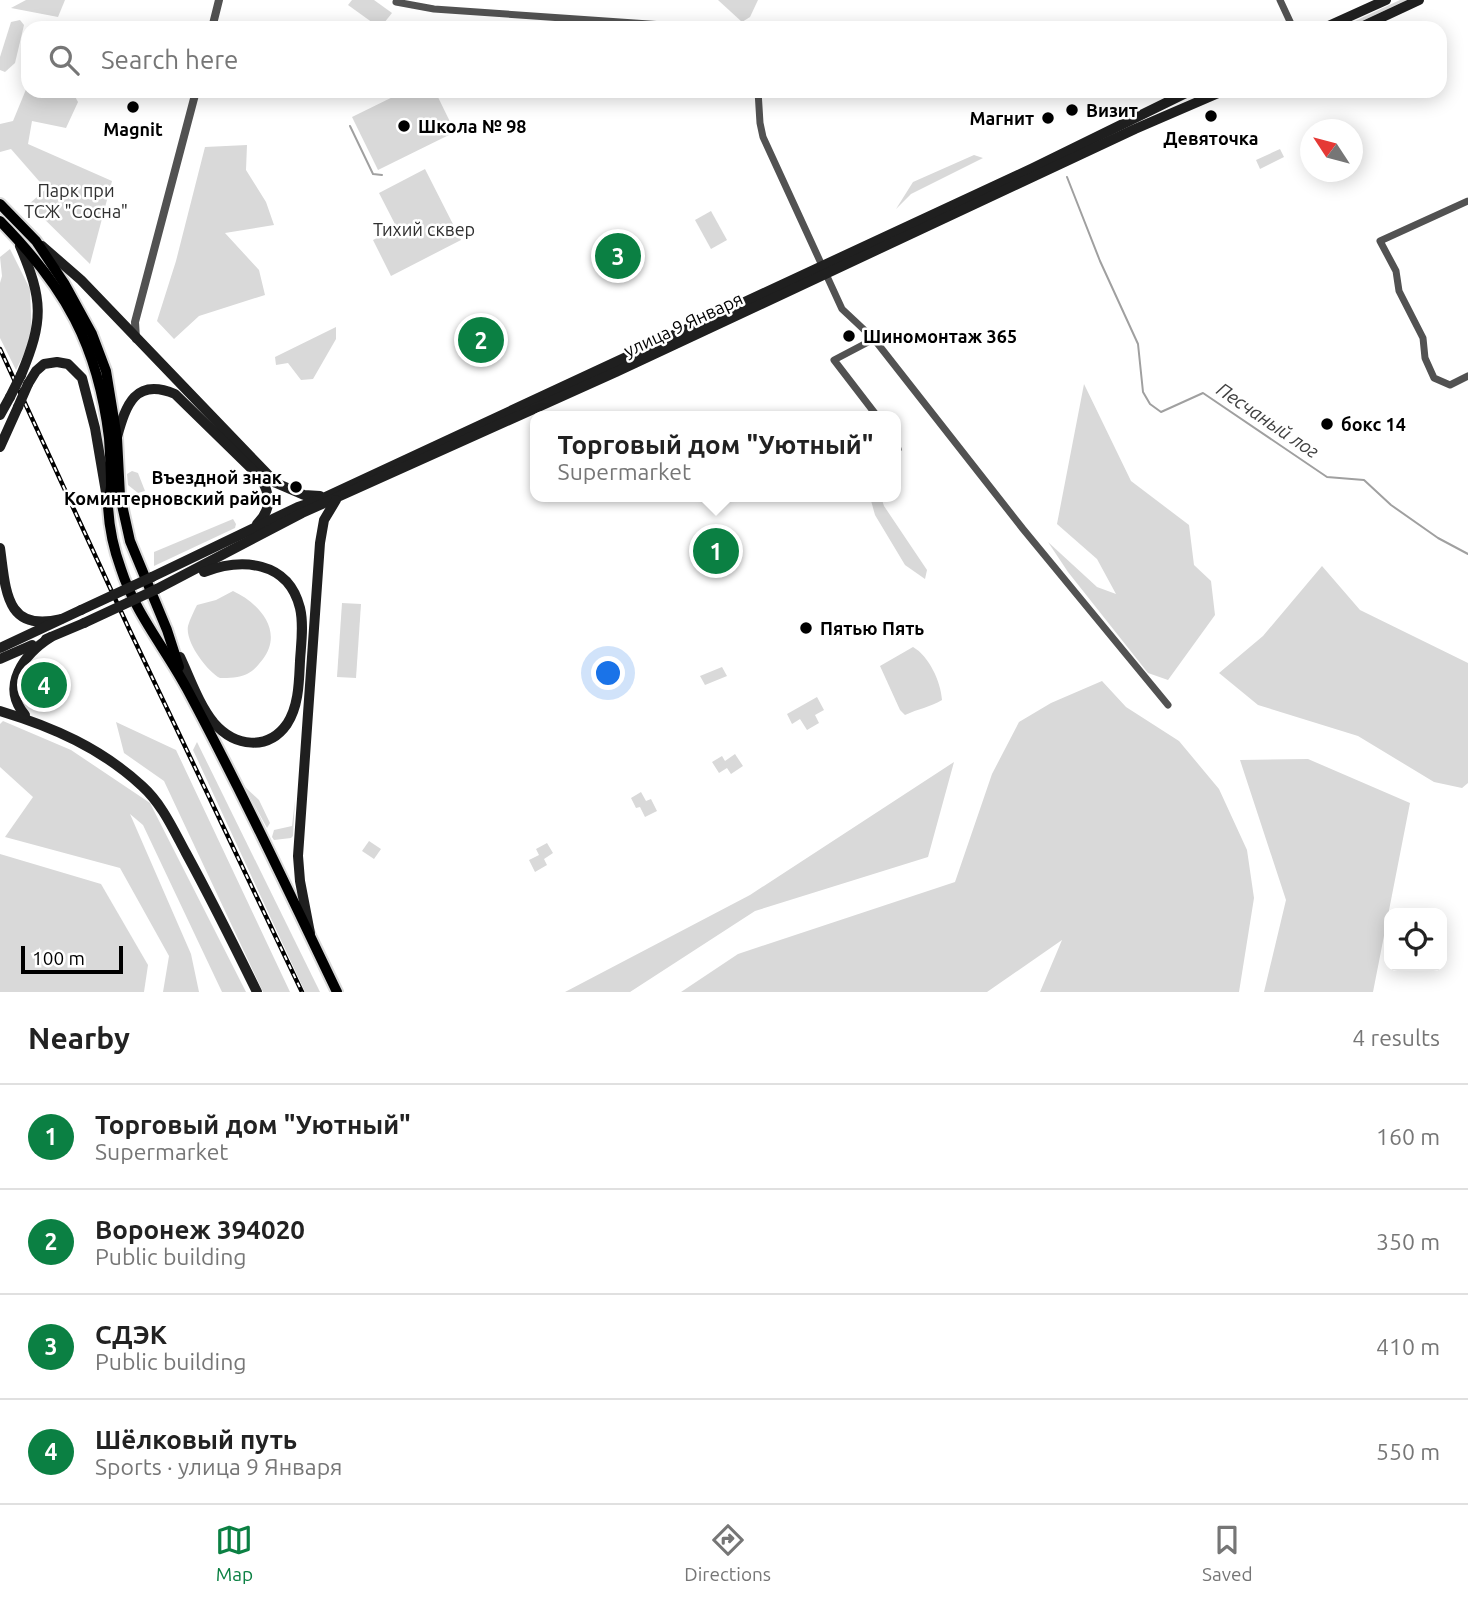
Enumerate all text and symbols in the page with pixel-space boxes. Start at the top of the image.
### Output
search box [21,21,1447,98]
icon: search [45,41,83,79]
text: Search here [101,45,238,74]
marker: Magnit [125,99,141,115]
place label: Визит [1086,100,1138,120]
marker: Визит [1064,102,1080,118]
place label: Магнит [970,108,1034,128]
marker: Девяточка [1203,108,1219,124]
marker: Магнит [1040,110,1056,126]
place label: Школа № 98 [418,116,526,136]
marker: Школа № 98 [396,118,412,134]
place label: Magnit [103,119,163,139]
north arrow [1300,119,1363,182]
place label: Девяточка [1163,128,1259,148]
park label: Парк при ТСЖ "Сосна" [24,180,128,221]
park label: Тихий сквер [373,219,475,239]
pin: 3 [595,230,641,282]
street label: улица 9 Января [620,288,746,360]
pin: 2 [458,314,504,366]
place label: Шиномонтаж 365 [863,326,1017,346]
marker: Шиномонтаж 365 [841,328,857,344]
water label: Песчаный лог [1213,378,1323,462]
popup [530,411,901,502]
place label: бокс 14 [1341,414,1406,434]
marker: бокс 14 [1319,416,1335,432]
text: Торговый дом "Уютный" [558,430,873,459]
text: Supermarket [558,459,691,484]
place label: Въездной знак Коминтерновский район [64,467,283,508]
marker: Въездной знак Коминтерновский район [288,479,304,495]
pin: 1 [693,525,739,577]
place label: Пятью Пять [820,618,924,638]
marker: Пятью Пять [798,620,814,636]
your location [591,656,625,690]
pin: 4 [21,659,67,711]
map controls [1384,908,1447,971]
button: locate [1384,908,1447,971]
scale bar [21,943,122,975]
text: 100 m [32,947,85,969]
text: Nearby [28,1021,130,1055]
text: 4 results [1352,1025,1440,1050]
text: Торговый дом "Уютный" [95,1110,411,1139]
text: 1 [45,1124,57,1149]
text: 160 m [1376,1124,1440,1149]
text: Supermarket [95,1139,228,1164]
text: Воронеж 394020 [95,1215,305,1244]
text: 2 [45,1229,57,1254]
text: 350 m [1376,1229,1440,1254]
text: Public building [95,1244,247,1269]
text: СДЭК [95,1320,167,1349]
text: 3 [45,1334,57,1359]
text: 410 m [1376,1334,1440,1359]
text: Public building [95,1349,247,1374]
text: Шёлковый путь [95,1425,297,1454]
text: 4 [45,1439,57,1464]
text: 550 m [1376,1439,1440,1464]
text: Sports · улица 9 Января [95,1454,342,1479]
tab: Map [215,1521,253,1585]
tab: Directions [684,1521,771,1585]
tab: Saved [1202,1521,1253,1585]

